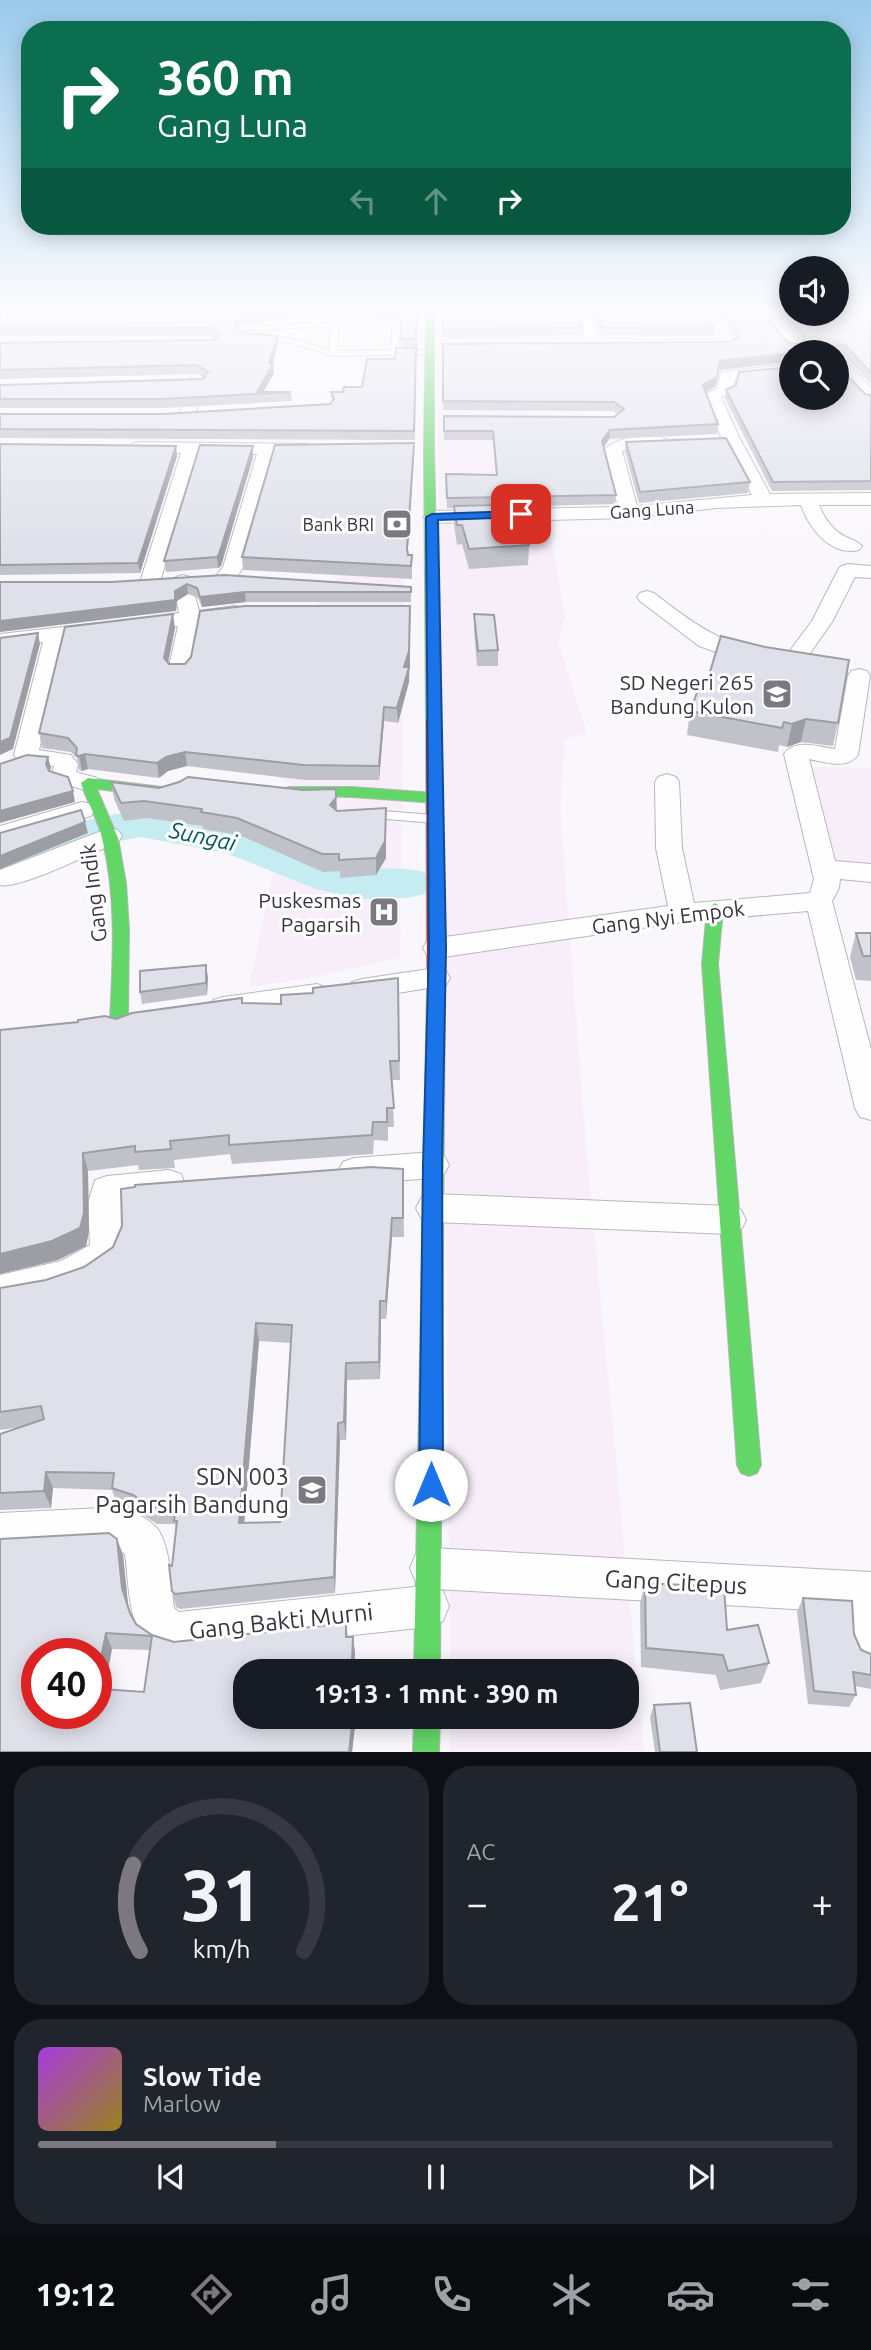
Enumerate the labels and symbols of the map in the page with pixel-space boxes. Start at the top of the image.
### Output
pin [491,484,551,544]
street label: Gang Luna [609,496,695,522]
bank icon: Bank BRI [380,507,414,541]
place label: Bank BRI [303,514,374,534]
place label: SD Negeri 265 Bandung Kulon [610,670,754,718]
school or university icon: SD Negeri 265 Bandung Kulon [760,677,794,711]
water label: Sungai [166,817,240,856]
street label: Gang Indik [75,842,111,944]
place label: Puskesmas Pagarsih [258,888,361,936]
hospital icon: Puskesmas Pagarsih [367,895,401,929]
street label: Gang Nyi Empok [590,896,746,938]
position arrow [394,1448,468,1522]
place label: SDN 003 Pagarsih Bandung [95,1463,289,1518]
school or university icon: SDN 003 Pagarsih Bandung [295,1473,329,1507]
street label: Gang Citepus [604,1565,748,1599]
street label: Gang Bakti Murni [188,1598,374,1644]
speed limit sign: 40 [21,1638,112,1729]

